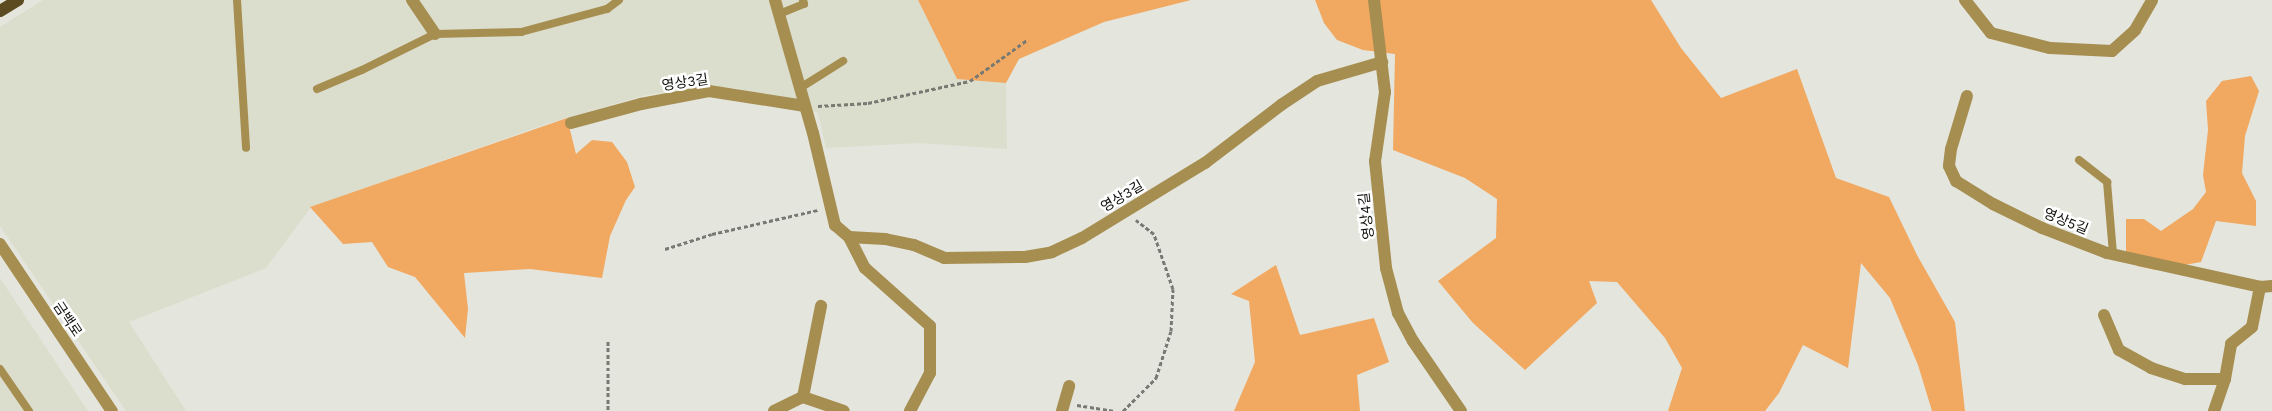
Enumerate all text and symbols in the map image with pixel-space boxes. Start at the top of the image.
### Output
street label: 영상3길 [661,70,709,94]
street label: 영상3길 [1098,177,1146,215]
street label: 영상4길 [1355,192,1377,240]
street label: 영상5길 [2041,204,2091,238]
street label: 금백로 [50,298,86,340]

